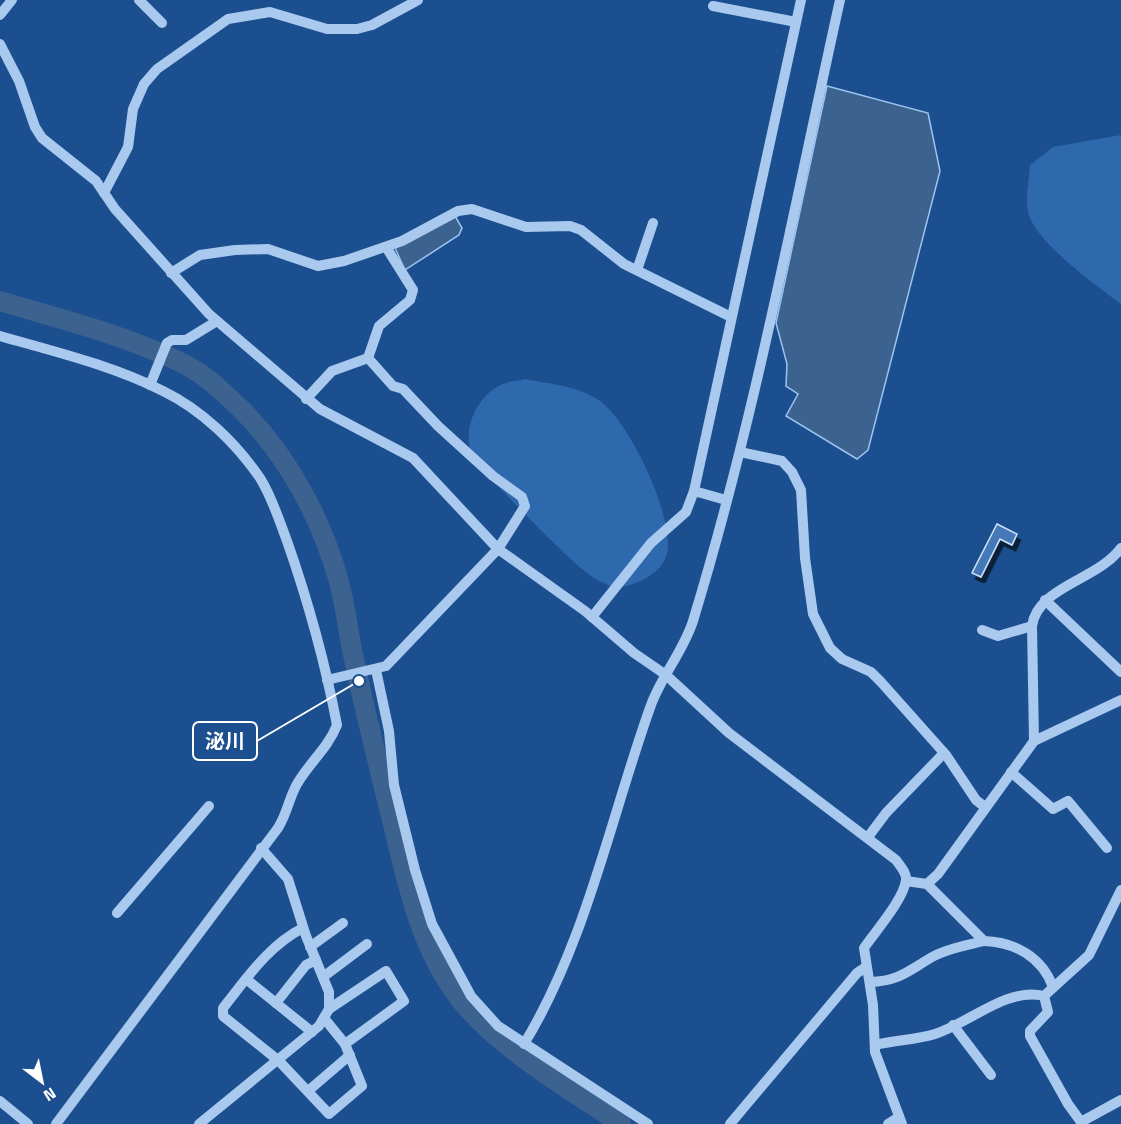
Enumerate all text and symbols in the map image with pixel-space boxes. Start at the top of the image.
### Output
callout: 泌川 [193,722,257,760]
text: 泌川 [205,725,245,756]
north arrow [12,1052,72,1112]
text: N [39,1082,61,1108]

